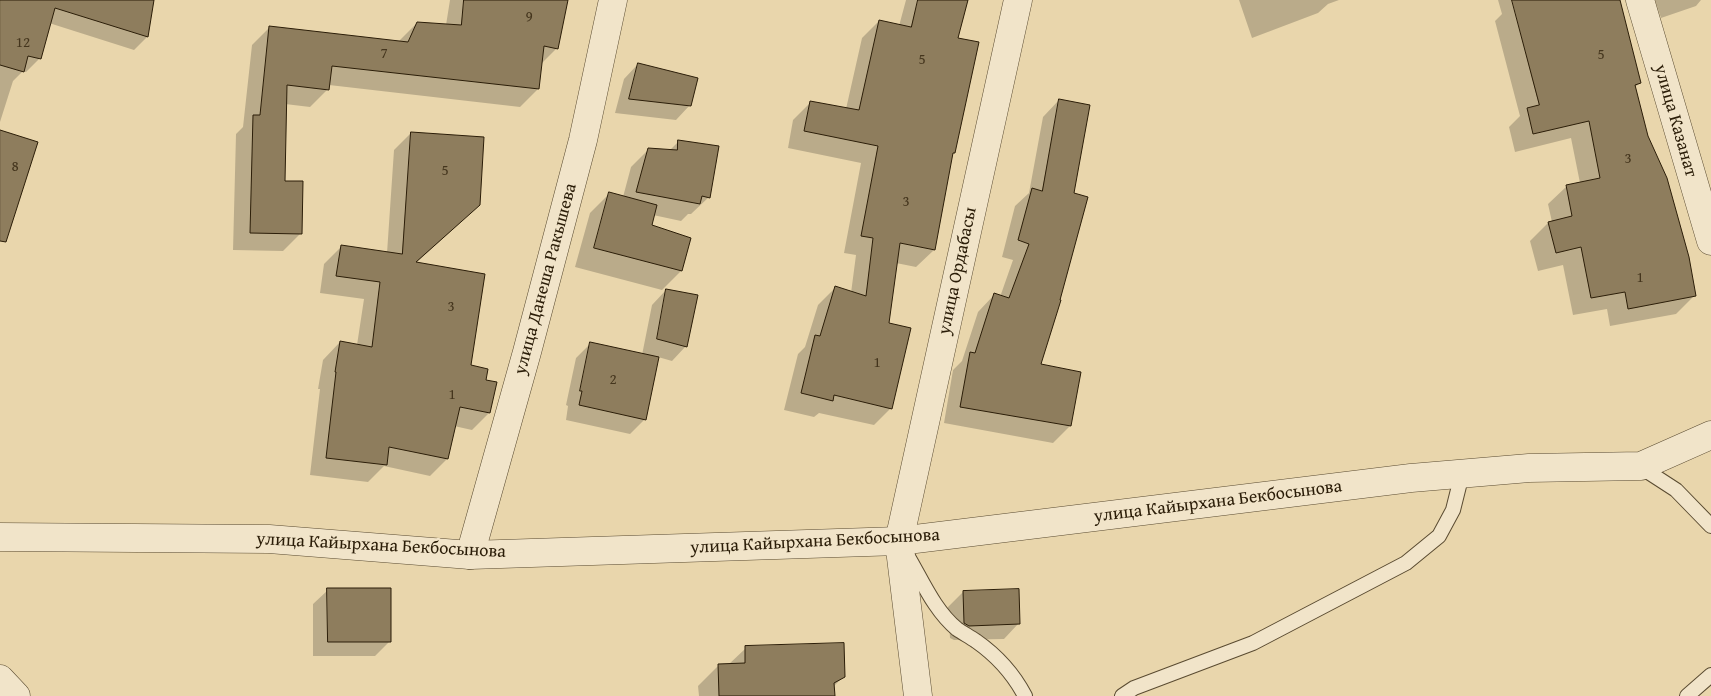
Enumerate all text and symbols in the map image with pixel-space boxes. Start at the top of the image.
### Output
house number: 9 [525,8,533,26]
house number: 12 [16,34,30,52]
house number: 7 [380,45,388,63]
house number: 5 [1597,46,1605,64]
house number: 5 [918,51,926,69]
street label: улица Казанат [1649,62,1701,180]
house number: 3 [1624,150,1632,168]
house number: 8 [11,158,19,176]
house number: 5 [441,162,449,180]
street label: улица Данеша Ракышева [510,181,582,377]
house number: 3 [902,193,910,211]
street label: улица Ордабасы [934,205,982,337]
house number: 1 [1636,269,1644,287]
house number: 3 [447,298,455,316]
house number: 1 [873,354,881,372]
house number: 2 [609,371,617,389]
house number: 1 [448,386,456,404]
street label: улица Кайырхана Бекбосынова [1093,476,1343,528]
street label: улица Кайырхана Бекбосынова [690,525,940,559]
street label: улица Кайырхана Бекбосынова [256,529,506,563]

